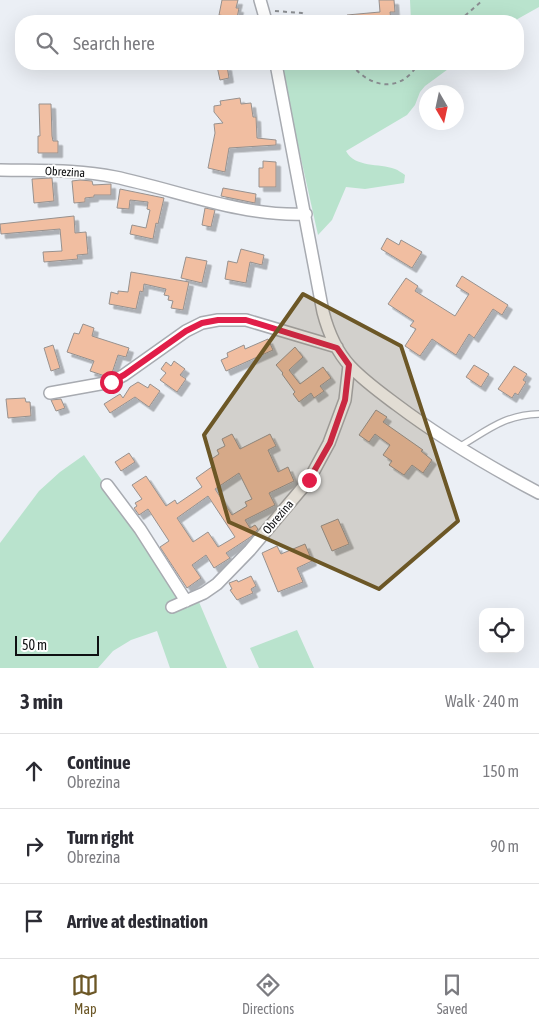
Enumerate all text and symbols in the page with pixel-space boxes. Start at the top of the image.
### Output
search box [15,15,524,70]
icon: search [33,29,61,57]
text: Search here [73,32,155,54]
north arrow [419,85,464,130]
street label: Obrezina [45,164,85,180]
route start [100,371,123,394]
route end [298,469,321,492]
street label: Obrezina [260,497,296,537]
map controls [479,608,524,653]
button: locate [479,608,524,653]
scale bar [15,633,99,656]
text: 50 m [22,637,47,653]
text: 3 min [20,689,63,713]
text: Walk · 240 m [445,692,519,710]
text: Continue [67,751,131,773]
icon: ahead [20,757,48,785]
text: 150 m [483,762,519,780]
text: Obrezina [67,773,121,791]
text: Turn right [67,826,134,848]
icon: right [20,832,48,860]
text: 90 m [490,837,519,855]
text: Obrezina [67,848,121,866]
icon: arrive [20,907,48,935]
text: Arrive at destination [67,910,208,932]
tab: Map [71,971,99,1017]
tab: Directions [242,971,294,1017]
tab: Saved [437,971,468,1017]

